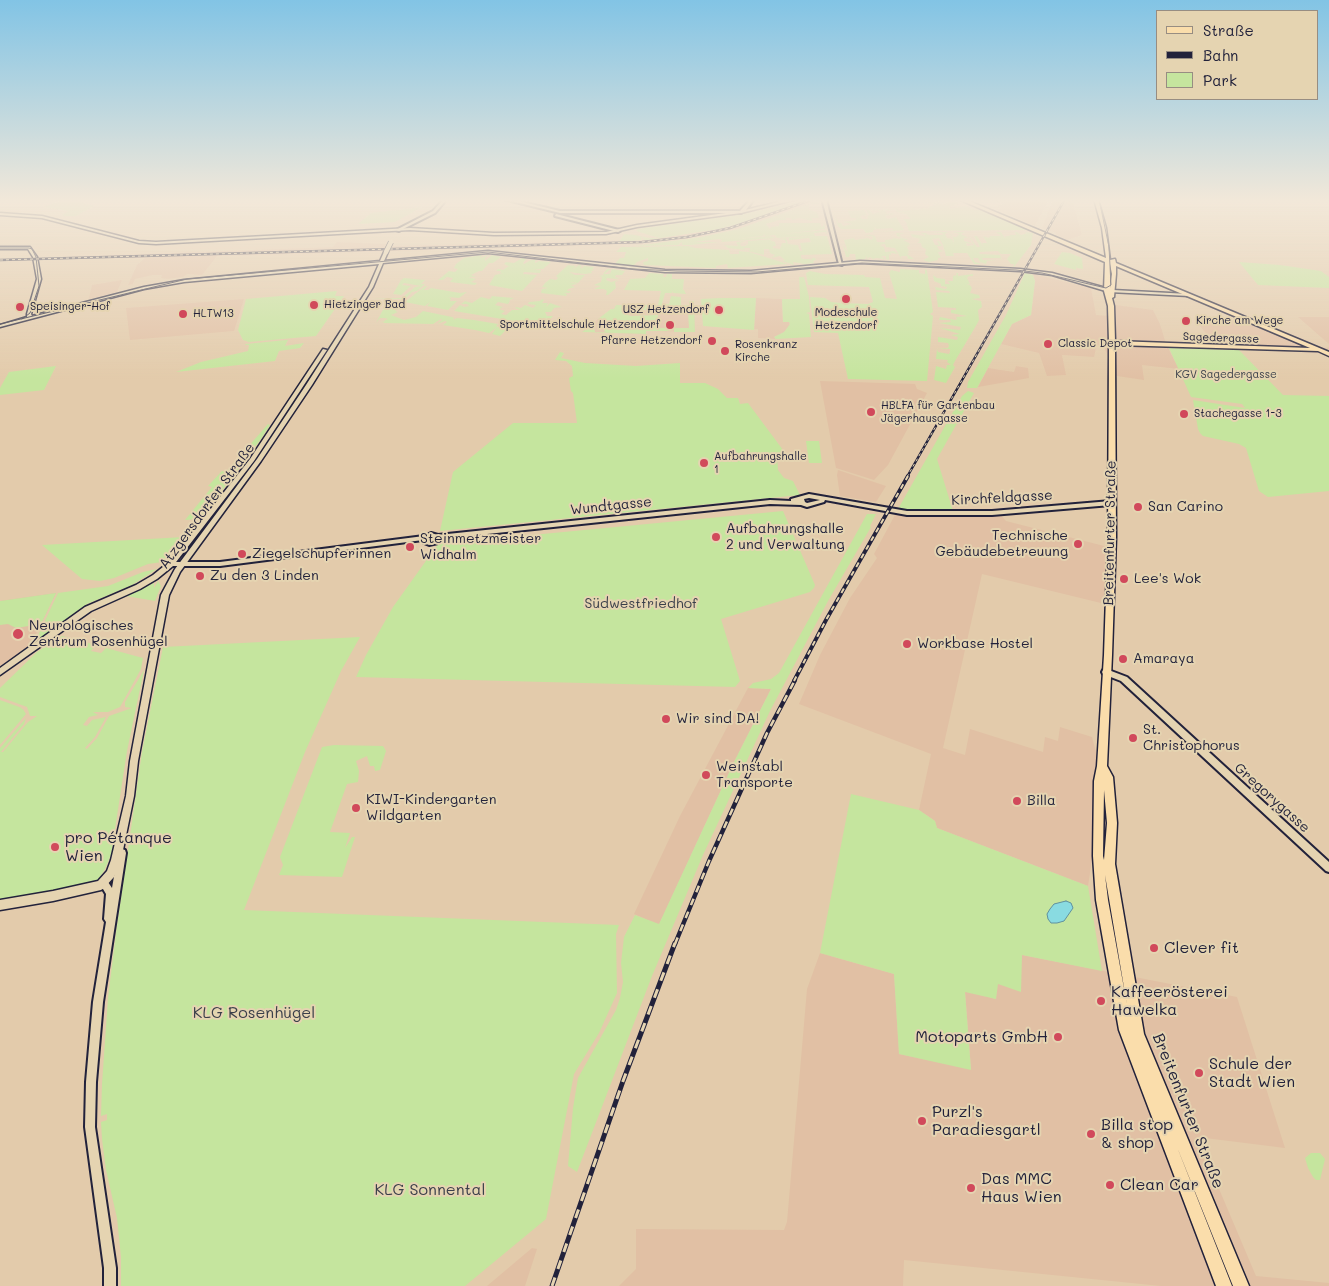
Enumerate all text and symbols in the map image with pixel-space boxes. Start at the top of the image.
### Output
legend [1156,10,1319,100]
text: Straße [1203,20,1254,40]
text: Bahn [1203,45,1238,65]
text: Park [1203,70,1237,90]
marker: Modeschule Hetzendorf [840,293,852,305]
place label: Hietzinger Bad [324,298,405,312]
marker: Hietzinger Bad [308,299,320,311]
place label: Speisinger-Hof [30,300,110,314]
marker: Speisinger-Hof [14,301,26,313]
place label: USZ Hetzendorf [623,303,709,317]
marker: USZ Hetzendorf [713,304,725,316]
place label: Modeschule Hetzendorf [815,306,877,332]
place label: HLTW13 [193,307,234,321]
marker: HLTW13 [177,308,189,320]
place label: Kirche am Wege [1196,314,1283,328]
marker: Kirche am Wege [1180,315,1192,327]
place label: Sportmittelschule Hetzendorf [500,318,660,332]
marker: Sportmittelschule Hetzendorf [664,319,676,331]
street label: Sagedergasse [1183,330,1259,346]
place label: Pfarre Hetzendorf [601,334,702,348]
marker: Pfarre Hetzendorf [706,335,718,347]
place label: Classic Depot [1058,337,1132,351]
place label: Rosenkranz Kirche [735,338,797,364]
marker: Classic Depot [1042,338,1054,350]
marker: Rosenkranz Kirche [719,345,731,357]
park label: KGV Sagedergasse [1175,368,1277,382]
place label: HBLFA für Gartenbau Jägerhausgasse [881,399,995,425]
marker: HBLFA für Gartenbau Jägerhausgasse [865,406,877,418]
place label: Stachegasse 1-3 [1194,407,1282,421]
marker: Stachegasse 1-3 [1178,408,1190,420]
street label: Atzgersdorfer Straße [156,440,258,572]
place label: Aufbahrungshalle 1 [714,450,807,476]
marker: Aufbahrungshalle 1 [698,457,710,469]
street label: Breitenfurter Straße [1100,460,1120,606]
street label: Kirchfeldgasse [951,487,1053,509]
street label: Wundtgasse [569,493,653,519]
place label: San Carino [1148,499,1223,515]
marker: San Carino [1132,501,1144,513]
place label: Aufbahrungshalle 2 und Verwaltung [726,521,845,554]
place label: Technische Gebäudebetreuung [935,528,1068,560]
place label: Steinmetzmeister Widhalm [420,531,541,564]
marker: Aufbahrungshalle 2 und Verwaltung [710,531,722,543]
marker: Technische Gebäudebetreuung [1072,538,1084,550]
marker: Steinmetzmeister Widhalm [404,541,416,553]
place label: Ziegelschupferinnen [252,546,391,562]
marker: Ziegelschupferinnen [236,548,248,560]
place label: Zu den 3 Linden [210,568,319,584]
marker: Zu den 3 Linden [194,570,206,582]
place label: Lee's Wok [1134,571,1201,587]
marker: Lee's Wok [1118,573,1130,585]
park label: Südwestfriedhof [585,596,697,612]
place label: Neurologisches Zentrum Rosenhügel [29,618,168,650]
marker: Neurologisches Zentrum Rosenhügel [11,627,25,641]
place label: Workbase Hostel [917,636,1033,652]
marker: Workbase Hostel [901,638,913,650]
place label: Amaraya [1133,651,1194,667]
marker: Amaraya [1117,653,1129,665]
place label: Wir sind DA! [676,711,759,727]
marker: Wir sind DA! [660,713,672,725]
place label: St. Christophorus [1143,722,1240,754]
marker: St. Christophorus [1127,732,1139,744]
place label: Weinstabl Transporte [716,759,793,792]
street label: Gregorygasse [1231,760,1313,836]
marker: Weinstabl Transporte [700,769,712,781]
place label: KIWI-Kindergarten Wildgarten [366,792,497,824]
place label: Billa [1027,793,1056,809]
marker: Billa [1011,795,1023,807]
marker: KIWI-Kindergarten Wildgarten [350,802,362,814]
place label: pro Pétanque Wien [65,828,172,866]
marker: pro Pétanque Wien [49,841,61,853]
place label: Clever fit [1164,938,1239,958]
marker: Clever fit [1148,942,1160,954]
place label: Kaffeerösterei Hawelka [1111,982,1228,1020]
marker: Kaffeerösterei Hawelka [1095,995,1107,1007]
park label: KLG Rosenhügel [193,1003,315,1023]
place label: Motoparts GmbH [915,1027,1048,1047]
marker: Motoparts GmbH [1052,1031,1064,1043]
street label: Breitenfurter Straße [1148,1031,1228,1191]
place label: Schule der Stadt Wien [1209,1054,1295,1092]
marker: Schule der Stadt Wien [1193,1067,1205,1079]
place label: Purzl's Paradiesgartl [932,1102,1041,1140]
marker: Purzl's Paradiesgartl [916,1115,928,1127]
place label: Billa stop & shop [1101,1115,1173,1153]
marker: Billa stop & shop [1085,1128,1097,1140]
place label: Das MMC Haus Wien [981,1169,1062,1207]
place label: Clean Car [1120,1175,1199,1195]
marker: Clean Car [1104,1179,1116,1191]
park label: KLG Sonnental [374,1180,486,1200]
marker: Das MMC Haus Wien [965,1182,977,1194]

